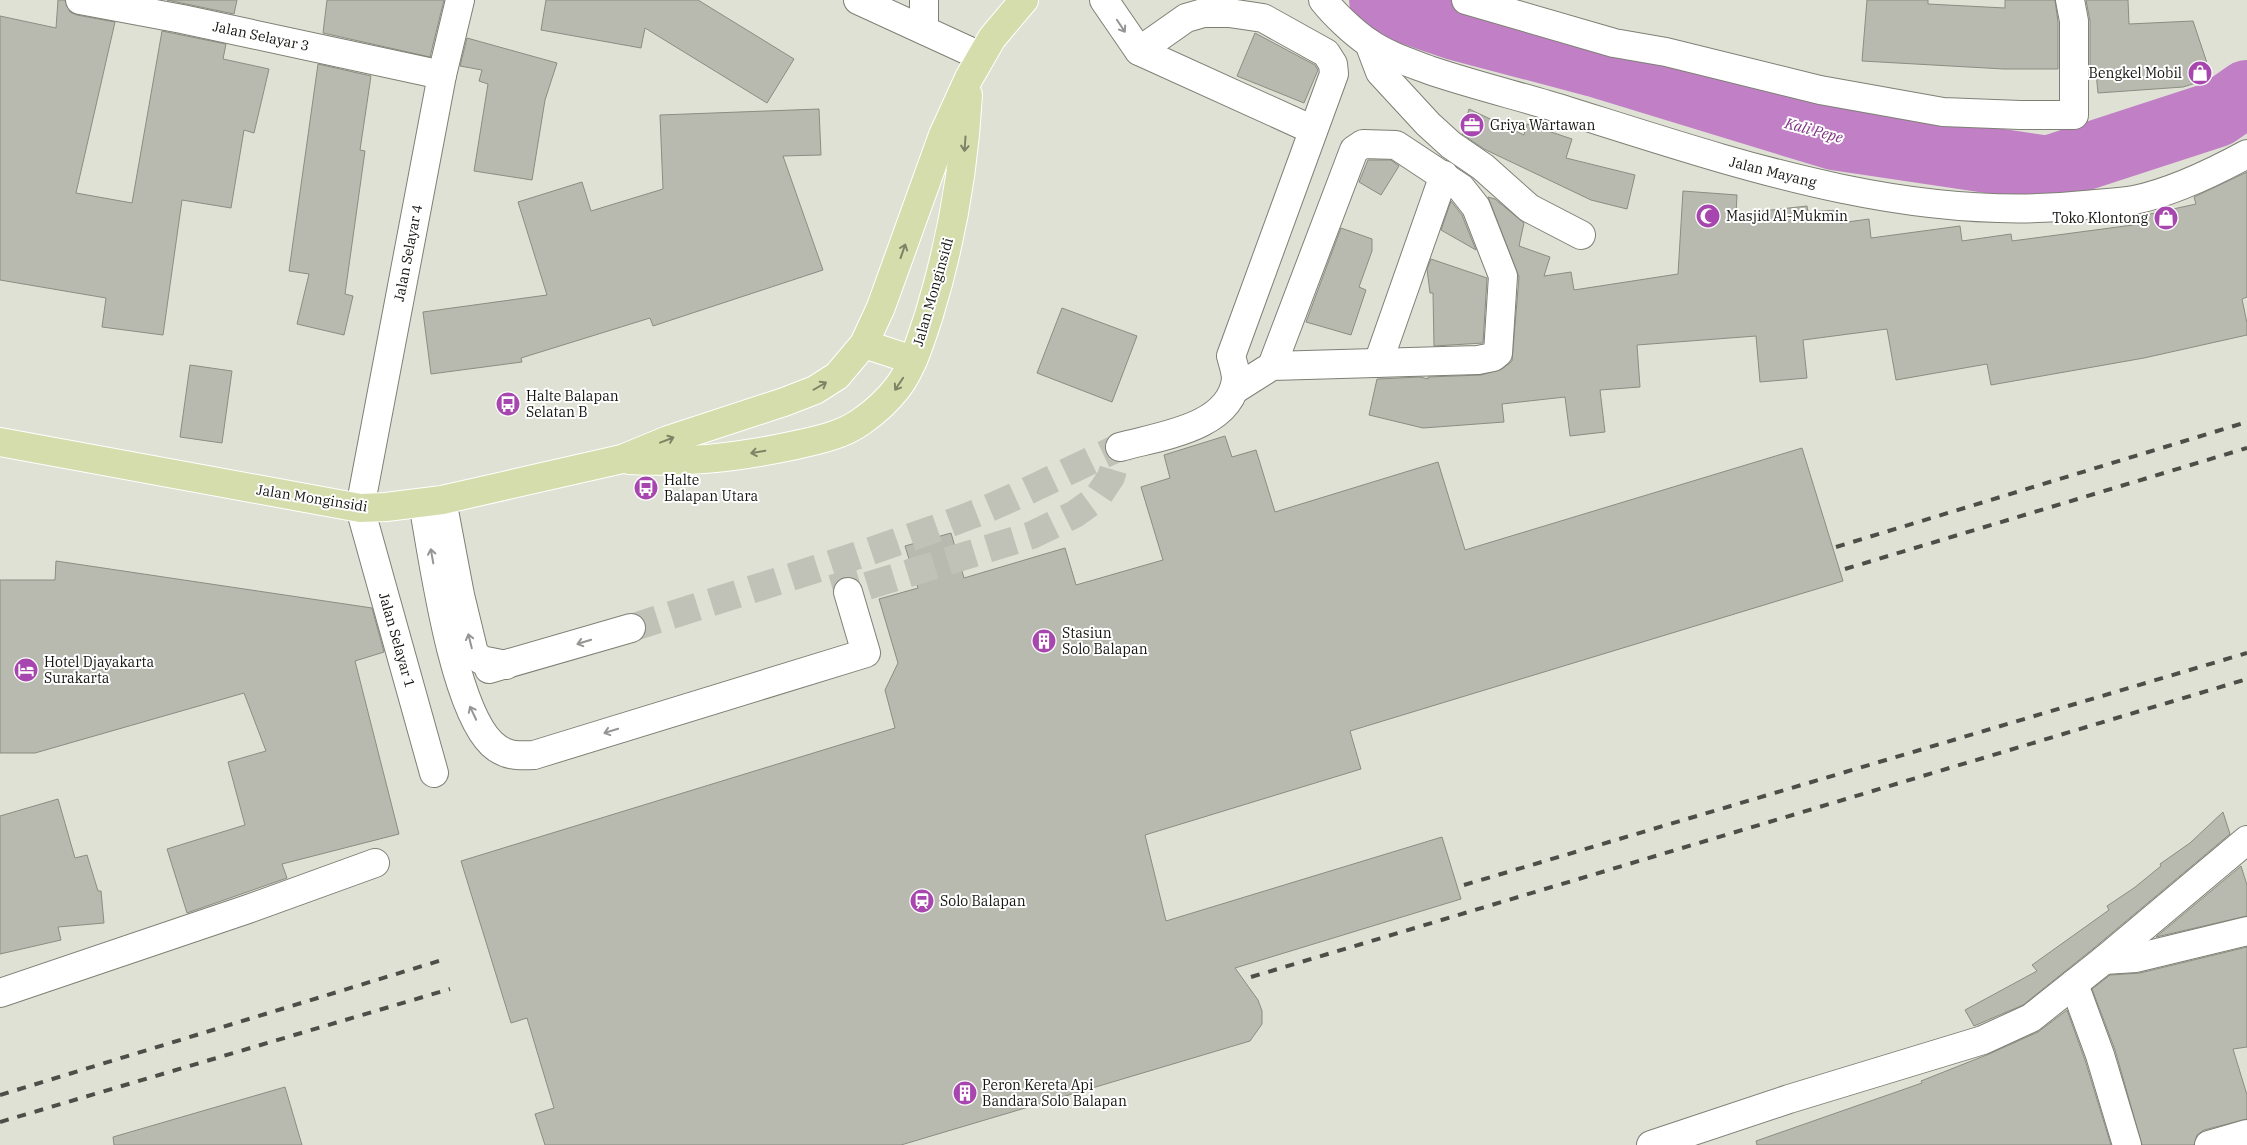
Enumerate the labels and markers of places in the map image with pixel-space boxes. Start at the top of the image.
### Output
shop icon: Bengkel Mobil [2187,60,2213,86]
place label: Bengkel Mobil [2089,64,2182,82]
office icon: Griya Wartawan [1459,112,1485,138]
place label: Griya Wartawan [1490,116,1595,134]
mosque icon: Masjid Al-Mukmin [1695,203,1721,229]
shop icon: Toko Klontong [2153,205,2179,231]
place label: Masjid Al-Mukmin [1726,207,1848,225]
place label: Toko Klontong [2052,209,2148,227]
place label: Halte Balapan Selatan B [526,387,619,421]
bus stop icon: Halte Balapan Selatan B [495,391,521,417]
place label: Halte Balapan Utara [664,471,759,505]
bus stop icon: Halte Balapan Utara [633,475,659,501]
place label: Stasiun Solo Balapan [1062,624,1148,658]
building icon: Stasiun Solo Balapan [1031,628,1057,654]
place label: Hotel Djayakarta Surakarta [44,653,154,687]
hotel icon: Hotel Djayakarta Surakarta [13,657,39,683]
station icon: Solo Balapan [909,888,935,914]
place label: Solo Balapan [940,892,1026,910]
place label: Peron Kereta Api Bandara Solo Balapan [982,1076,1127,1110]
building icon: Peron Kereta Api Bandara Solo Balapan [952,1080,978,1106]

